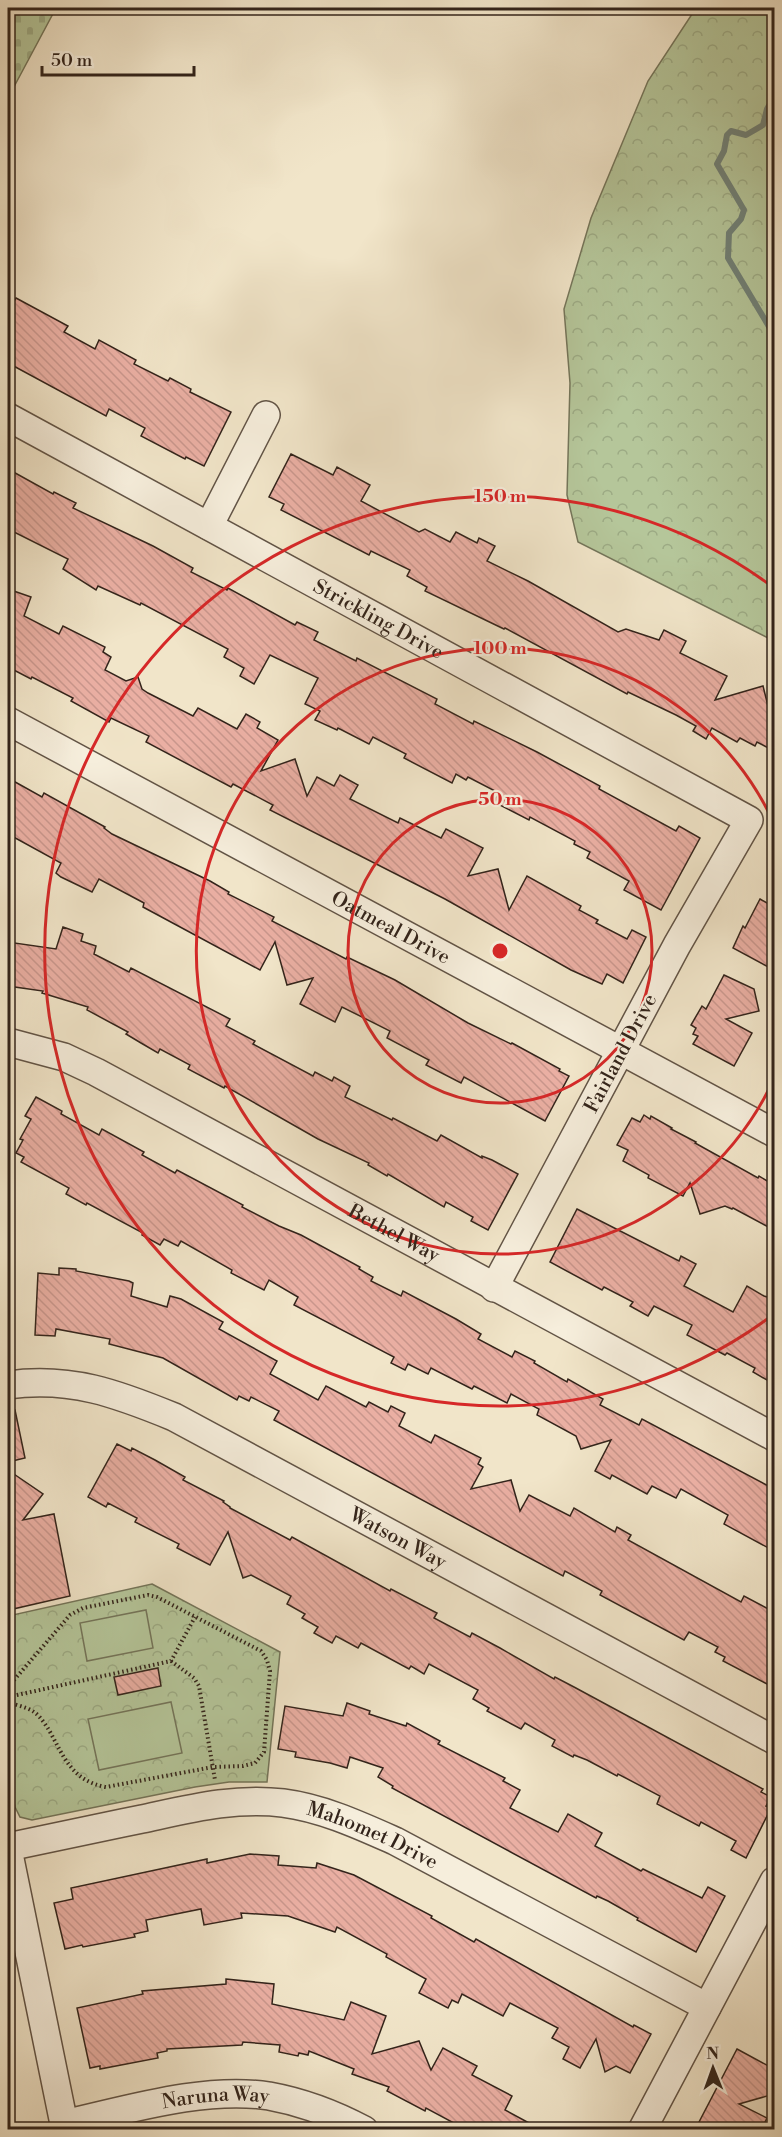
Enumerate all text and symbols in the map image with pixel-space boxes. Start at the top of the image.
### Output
scale bar [42,39,194,77]
text: 50 m [51,49,93,72]
text: 150 m [474,485,527,508]
street label: Strickling Drive [308,574,448,665]
text: 100 m [473,637,527,660]
text: 50 m [478,788,522,811]
street label: Oatmeal Drive [327,886,454,971]
centre of rings [490,941,510,961]
street label: Fairland Drive [579,990,663,1118]
street label: Bethel Way [343,1199,444,1269]
street label: Watson Way [344,1502,451,1575]
street label: Mahomet Drive [304,1797,442,1876]
north arrow [683,2038,743,2098]
text: N [706,2044,720,2064]
street label: Naruna Way [160,2082,271,2115]

